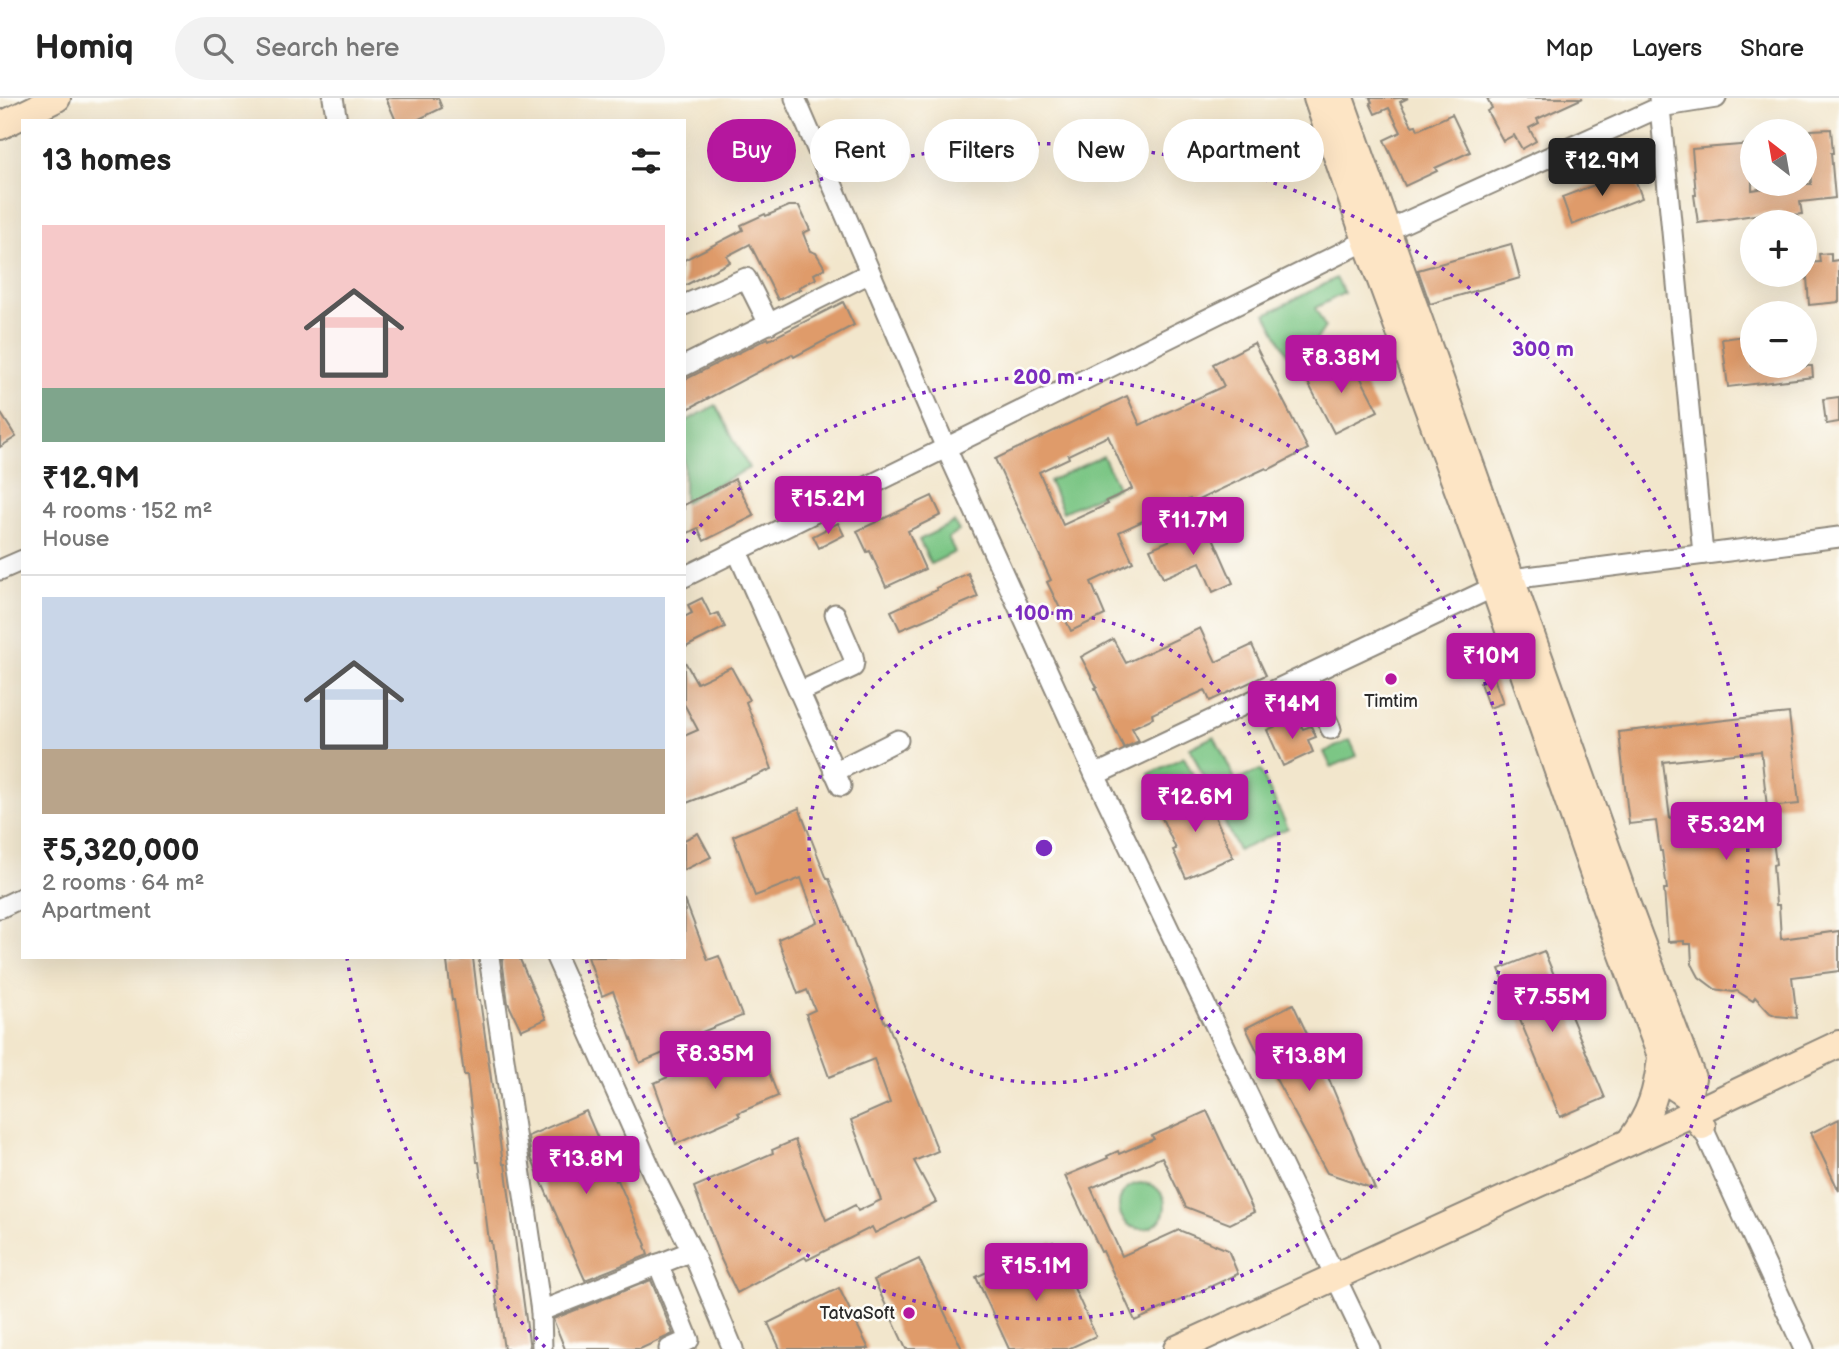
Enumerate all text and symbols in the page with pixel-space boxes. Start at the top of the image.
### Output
search box [175,17,665,80]
text: Homiq [35,28,133,68]
icon: search [199,29,237,67]
text: Search here [255,33,400,64]
text: Map [1545,34,1593,63]
text: Layers [1631,34,1702,63]
text: Share [1740,34,1804,63]
chip: Buy [707,119,796,182]
chip: Rent [810,119,910,182]
chip: Filters [924,119,1039,182]
chip: New [1053,119,1149,182]
chip: Apartment [1163,119,1324,182]
north arrow [1740,119,1816,196]
map controls [1740,119,1817,378]
pin: ₹12.9M [1545,139,1659,198]
icon: filters [627,142,665,180]
text: 13 homes [42,143,171,179]
text: ₹12.9M [1565,147,1639,175]
button: + [1740,210,1817,287]
icon: home [291,270,417,396]
button: − [1740,301,1817,378]
pin: ₹8.38M [1284,336,1398,395]
text: 300 m [1512,337,1574,362]
text: ₹8.38M [1301,344,1381,372]
text: 200 m [1013,365,1075,390]
text: ₹12.9M [42,461,140,497]
pin: ₹15.2M [771,476,885,536]
text: ₹15.2M [791,485,865,513]
text: 4 rooms · 152 m² [42,497,212,525]
pin: ₹11.7M [1136,498,1250,557]
text: ₹11.7M [1158,506,1228,534]
text: House [42,525,109,553]
text: 100 m [1015,601,1073,626]
pin: ₹10M [1450,634,1532,693]
icon: home [291,642,417,768]
text: ₹10M [1463,642,1520,670]
marker: Timtim [1383,671,1399,687]
pin: ₹14M [1251,682,1333,741]
text: ₹14M [1264,690,1320,718]
place label: Timtim [1364,691,1418,712]
pin: ₹12.6M [1138,774,1252,834]
text: ₹12.6M [1157,783,1233,811]
pin: ₹5.32M [1669,802,1783,862]
text: ₹5.32M [1687,811,1765,839]
text: ₹5,320,000 [42,833,200,869]
centre of rings [1032,836,1056,860]
text: 2 rooms · 64 m² [42,869,204,897]
text: Apartment [42,897,151,925]
pin: ₹7.55M [1495,974,1609,1034]
text: ₹7.55M [1513,983,1591,1011]
pin: ₹8.35M [658,1032,772,1091]
pin: ₹13.8M [1252,1034,1366,1093]
text: ₹8.35M [676,1040,754,1068]
text: ₹13.8M [1272,1042,1346,1070]
pin: ₹13.8M [529,1136,643,1196]
text: ₹13.8M [549,1145,623,1173]
pin: ₹15.1M [979,1244,1093,1303]
text: ₹15.1M [1001,1252,1071,1280]
place label: TatvaSoft [820,1303,895,1324]
marker: TatvaSoft [901,1305,917,1321]

